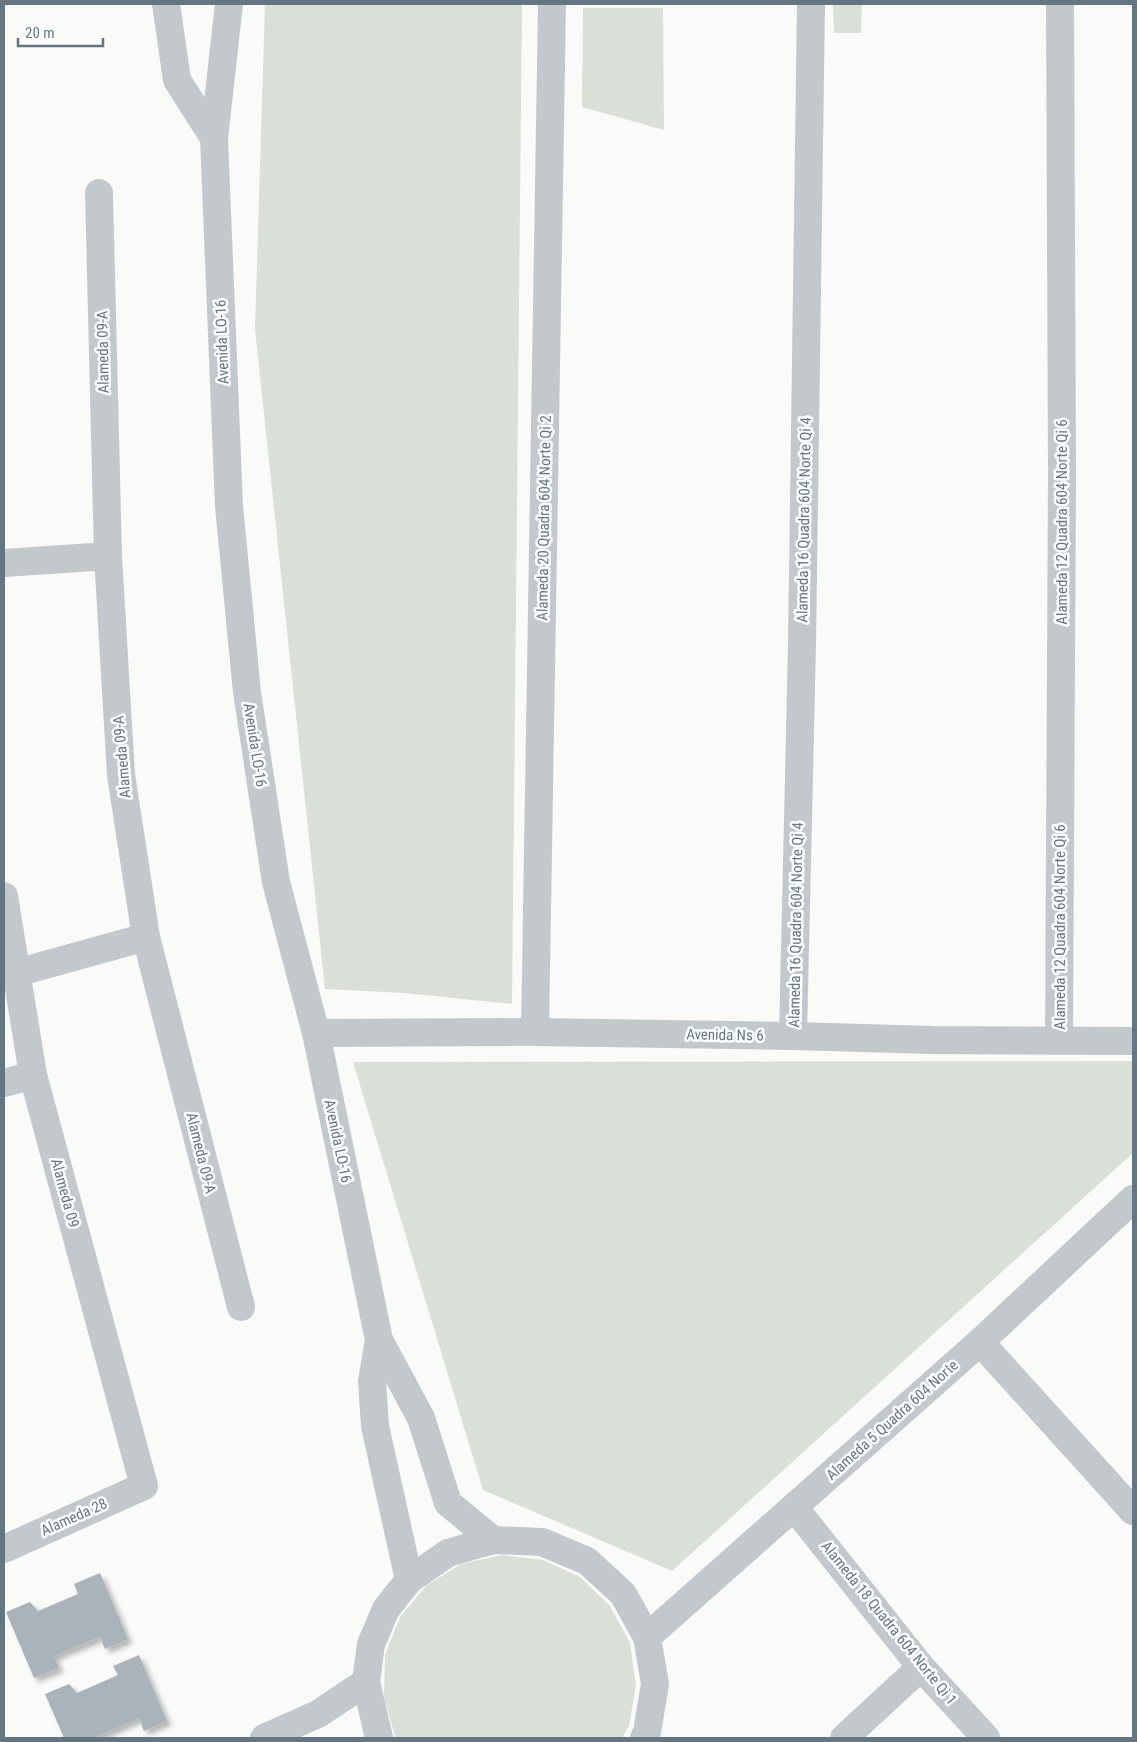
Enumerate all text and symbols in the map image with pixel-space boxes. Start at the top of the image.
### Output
scale bar [18,15,102,47]
text: 20 m [25,24,55,42]
street label: Avenida LO-16 [212,299,232,385]
street label: Alameda 09-A [93,310,113,394]
street label: Alameda 20 Quadra 604 Norte Qi 2 [533,415,555,621]
street label: Alameda 16 Quadra 604 Norte Qi 4 [793,417,815,623]
street label: Alameda 12 Quadra 604 Norte Qi 6 [1053,419,1071,625]
street label: Avenida LO-16 [239,702,271,788]
street label: Alameda 09-A [109,715,135,799]
street label: Alameda 16 Quadra 604 Norte Qi 4 [785,822,807,1028]
street label: Alameda 12 Quadra 604 Norte Qi 6 [1051,824,1069,1030]
street label: Avenida Ns 6 [686,1025,764,1045]
street label: Avenida LO-16 [320,1098,356,1184]
street label: Alameda 09-A [182,1111,220,1196]
street label: Alameda 09 [47,1157,83,1229]
street label: Alameda 5 Quadra 604 Norte [822,1356,962,1484]
street label: Alameda 28 [38,1494,110,1540]
street label: Alameda 18 Quadra 604 Norte Qi 1 [817,1538,961,1708]

